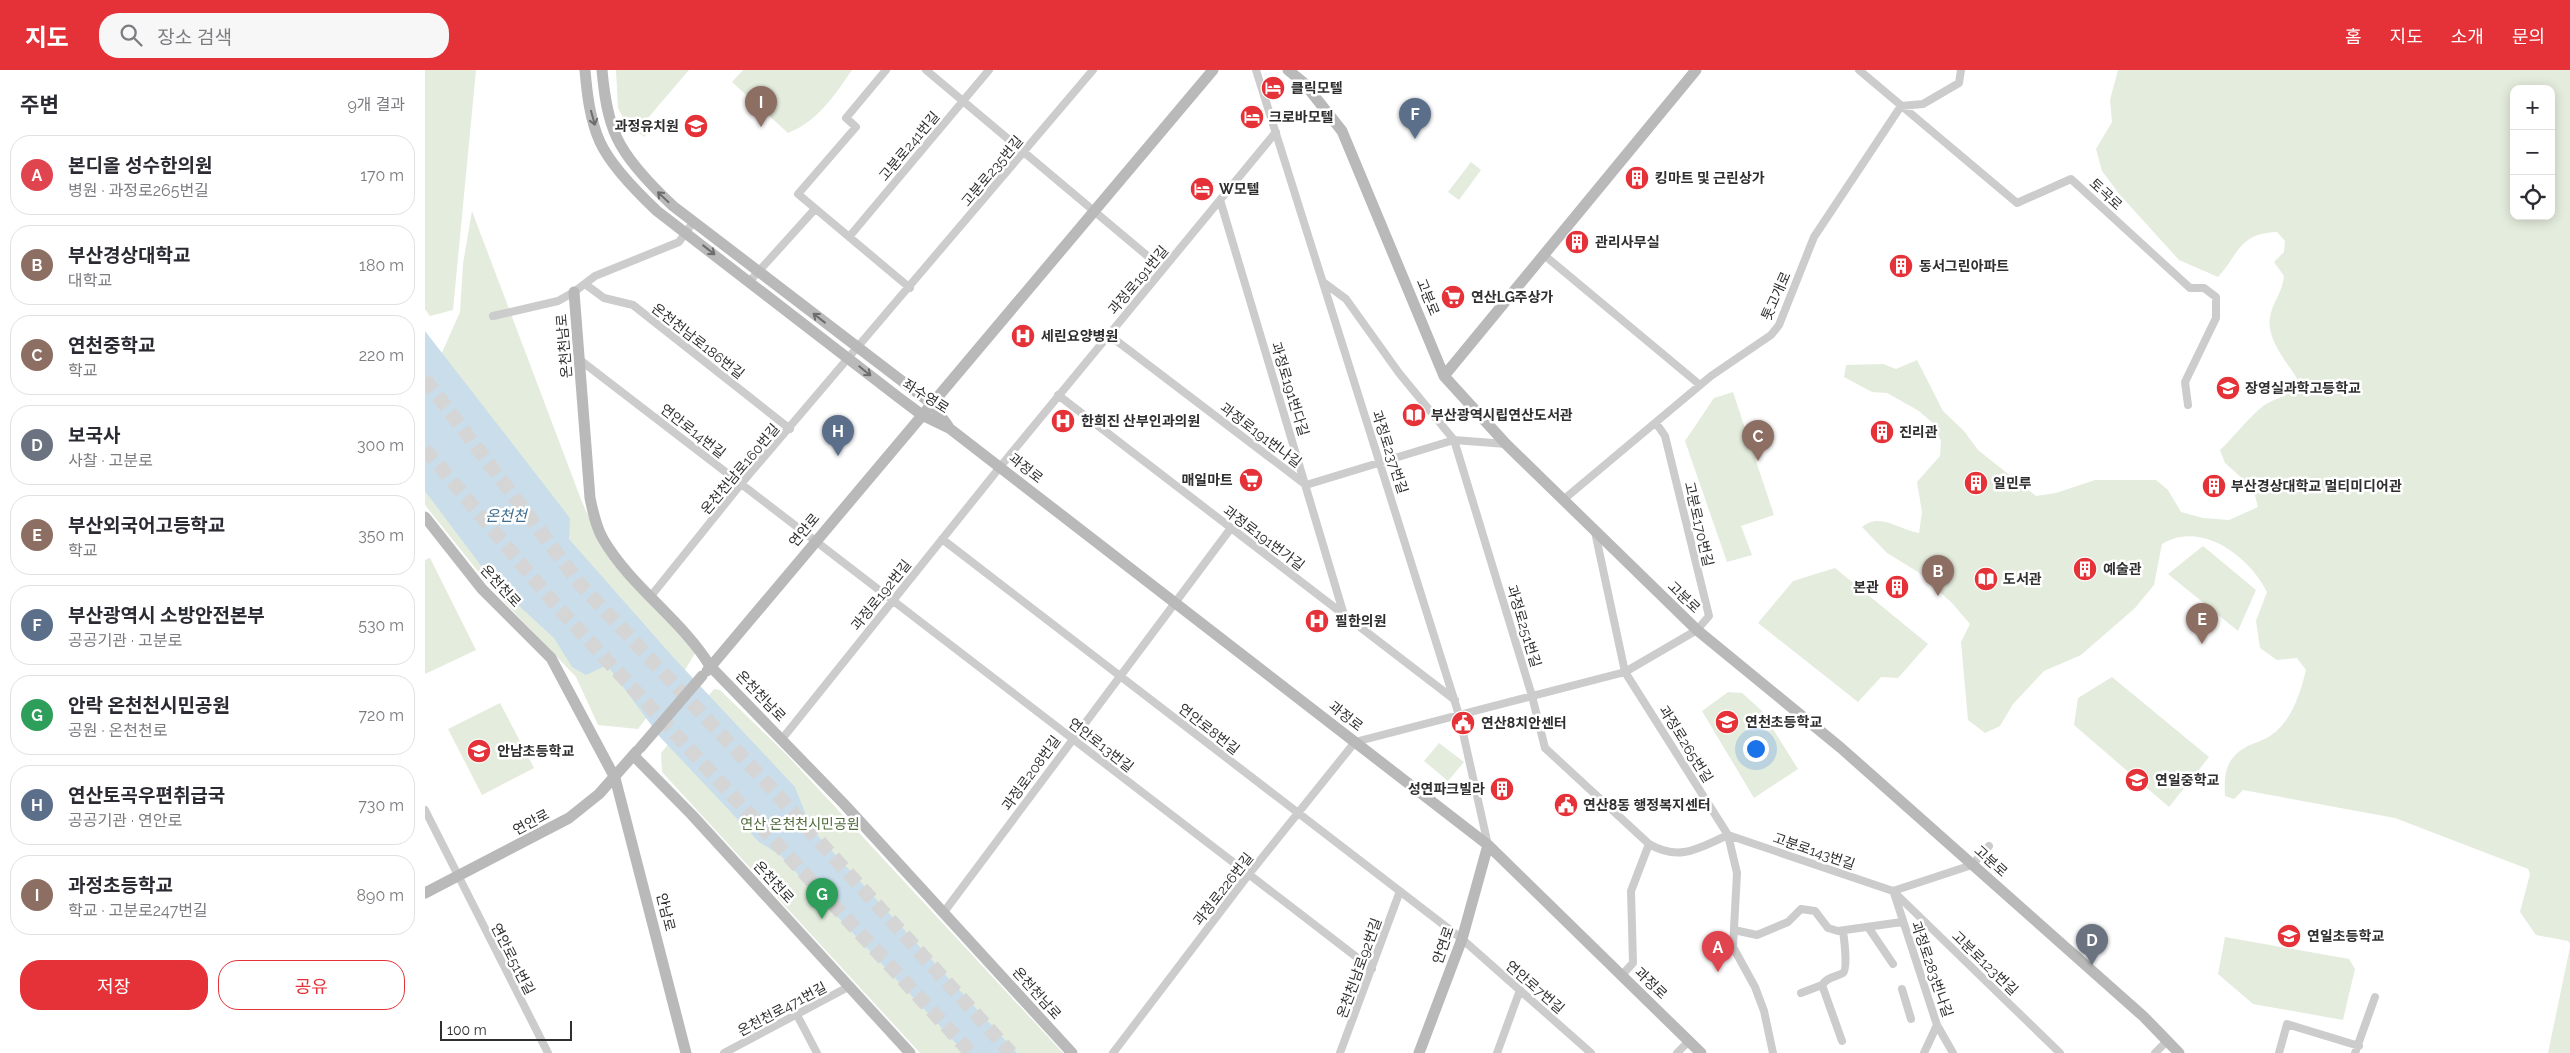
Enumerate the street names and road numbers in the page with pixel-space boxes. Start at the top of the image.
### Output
street label: 고분로241번길 [875,108,943,184]
street label: 고분로235번길 [958,133,1026,209]
street label: 토곡로 [2086,175,2126,213]
street label: 과정로191번길 [1105,242,1171,318]
street label: 톳고개로 [1758,269,1794,323]
street label: 고분로 [1413,276,1443,318]
street label: 온천천남로186번길 [649,300,747,382]
street label: 온천천남로 [553,313,575,379]
street label: 과정로191번다길 [1268,340,1312,438]
street label: 좌수영로 [900,376,952,416]
street label: 과정로191번나길 [1217,399,1305,471]
street label: 연안로14번길 [657,401,729,461]
street label: 과정로237번길 [1369,408,1411,496]
street label: 온천천남로160번길 [697,421,783,517]
street label: 과정로 [1006,450,1046,486]
street label: 고분로170번길 [1681,480,1717,568]
street label: 과정로191번가길 [1220,502,1308,574]
street label: 연안로 [785,510,823,550]
street label: 과정로192번길 [848,557,914,633]
street label: 온천천로 [478,562,524,610]
street label: 고분로 [1665,578,1704,616]
street label: 과정로251번길 [1504,583,1544,669]
street label: 온천천남로 [733,667,789,725]
street label: 과정로 [1326,698,1366,734]
street label: 연안로8번길 [1175,700,1243,758]
street label: 과정로265번길 [1656,703,1716,785]
street label: 연안로13번길 [1065,715,1137,775]
street label: 과정로208번길 [998,732,1064,814]
street label: 연안로 [510,806,552,838]
street label: 고분로143번길 [1771,830,1857,872]
street label: 고분로 [1971,842,2011,880]
street label: 과정로226번길 [1190,850,1256,928]
street label: 온천천로 [751,858,797,906]
street label: 안남로 [654,891,678,933]
street label: 온천천남로92번길 [1333,916,1385,1020]
street label: 과정로283번나길 [1908,919,1956,1019]
street label: 연안로51번길 [488,921,538,997]
street label: 안연로 [1429,924,1457,966]
street label: 고분로123번길 [1949,928,2021,998]
street label: 연안로7번길 [1503,957,1567,1017]
street label: 온천천남로 [1010,964,1065,1022]
street label: 과정로 [1632,964,1671,1002]
street label: 온천천로471번길 [735,979,829,1039]

